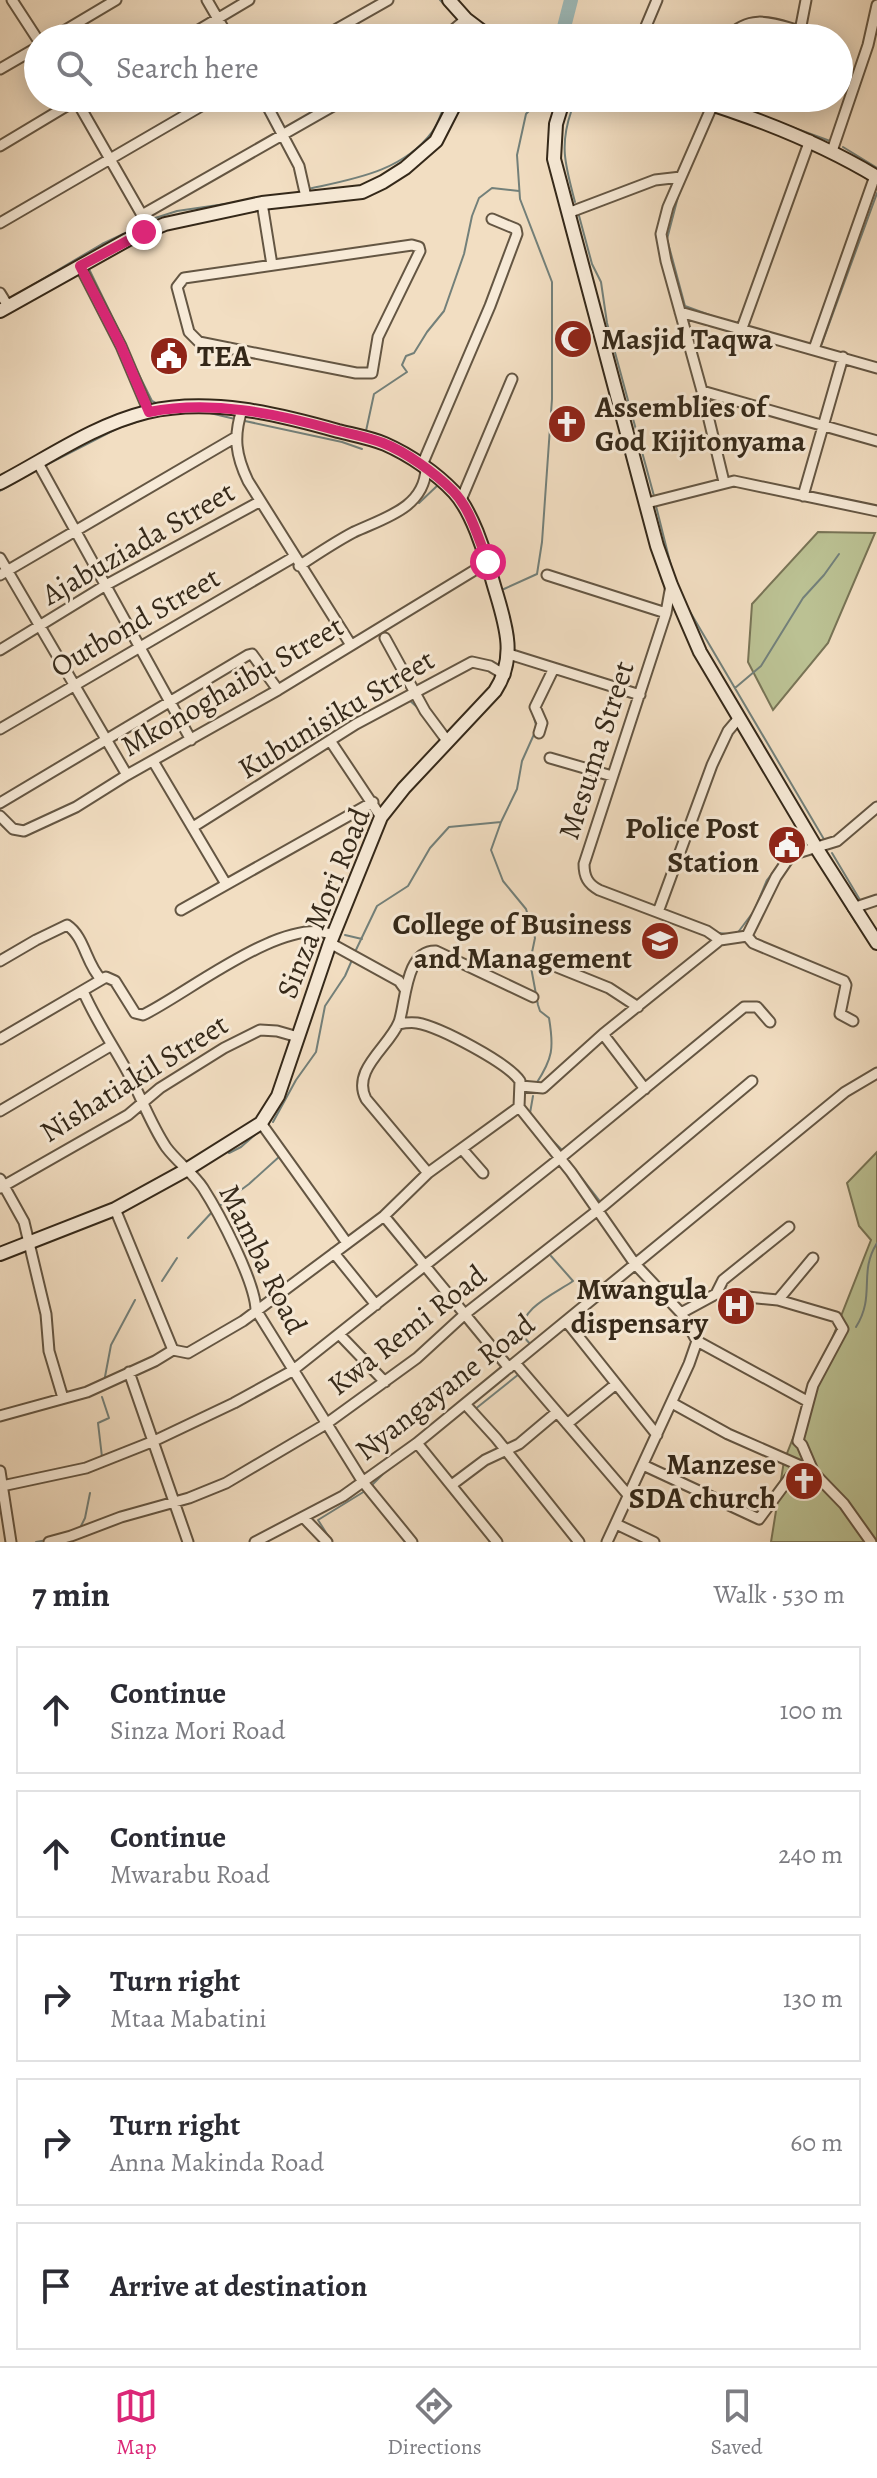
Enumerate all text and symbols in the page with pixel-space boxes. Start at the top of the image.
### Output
search box [24,24,853,112]
icon: search [52,46,96,90]
text: Search here [116,48,259,88]
route end [126,214,162,250]
mosque icon: Masjid Taqwa [552,318,594,360]
place label: Masjid Taqwa [601,319,774,359]
public building icon: TEA [148,335,190,377]
place label: TEA [197,336,251,376]
place label: Assemblies of God Kijitonyama [594,387,806,461]
church icon: Assemblies of God Kijitonyama [546,403,588,445]
street label: Ajabuziada Street [33,472,242,615]
route start [470,544,506,580]
street label: Outbond Street [43,557,227,687]
street label: Mkonoghaibu Street [113,606,351,766]
street label: Kubunisiku Street [230,640,442,788]
street label: Mesuma Street [548,656,644,844]
street label: Sinza Mori Road [267,801,380,1004]
place label: Police Post Station [625,808,759,882]
public building icon: Police Post Station [766,824,808,866]
place label: College of Business and Management [393,904,632,978]
school or university icon: College of Business and Management [639,920,681,962]
street label: Nishatiakil Street [32,1004,236,1152]
street label: Mamba Road [210,1178,317,1341]
street label: Kwa Remi Road [319,1255,495,1405]
place label: Mwangula dispensary [571,1269,709,1343]
hospital icon: Mwangula dispensary [715,1285,757,1327]
street label: Nyangayane Road [347,1304,544,1470]
place label: Manzese SDA church [629,1444,776,1518]
church icon: Manzese SDA church [783,1460,825,1502]
text: 7 min [32,1571,110,1618]
text: Walk · 530 m [713,1577,845,1612]
text: Continue [110,1673,226,1713]
icon: ahead [34,1688,78,1732]
text: 100 m [780,1693,843,1728]
text: Sinza Mori Road [110,1713,285,1748]
text: Continue [110,1817,226,1857]
icon: ahead [34,1832,78,1876]
text: 240 m [778,1837,843,1872]
text: Mwarabu Road [110,1857,270,1892]
text: Turn right [110,1961,240,2001]
icon: right [34,1976,78,2020]
text: 130 m [783,1981,843,2016]
text: Mtaa Mabatini [110,2001,267,2036]
text: Turn right [110,2105,240,2145]
icon: right [34,2120,78,2164]
text: 60 m [790,2125,843,2160]
text: Anna Makinda Road [110,2145,324,2180]
icon: arrive [34,2264,78,2308]
text: Arrive at destination [110,2266,367,2306]
tab: Map [114,2384,158,2462]
tab: Directions [387,2384,482,2462]
tab: Saved [710,2384,763,2462]

